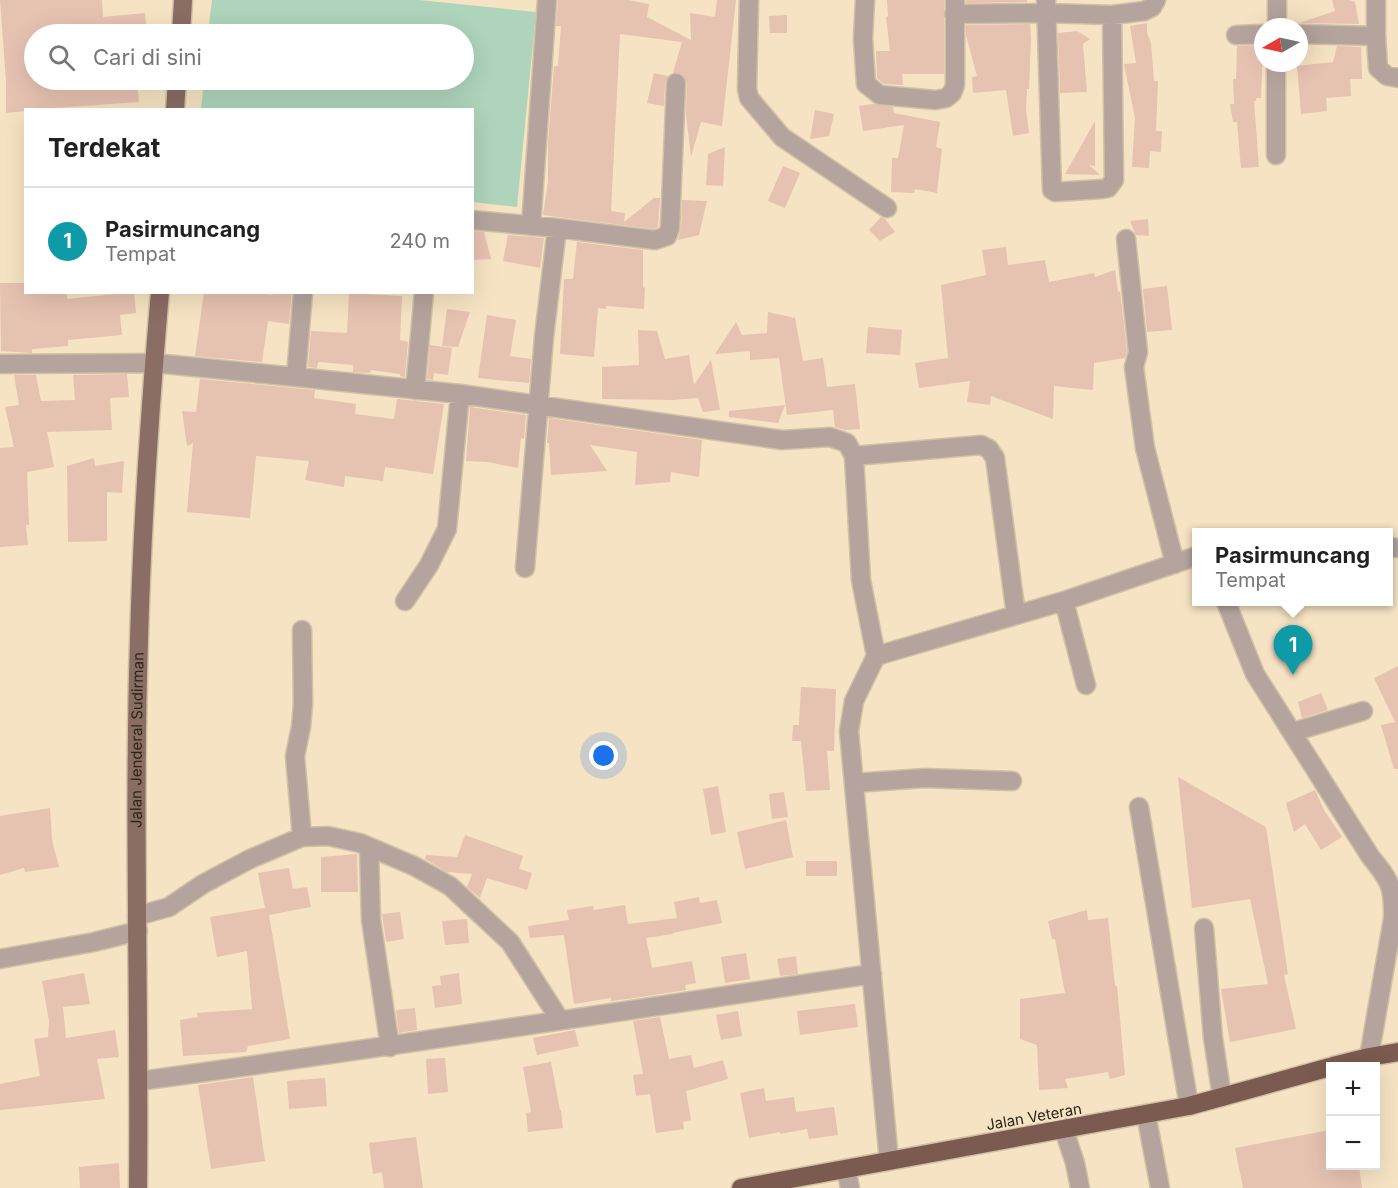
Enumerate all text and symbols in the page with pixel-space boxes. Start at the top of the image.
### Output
north arrow [1254,18,1308,72]
search box [24,24,474,90]
icon: search [45,41,78,74]
text: Cari di sini [93,44,202,70]
text: Terdekat [48,132,160,163]
text: Pasirmuncang [105,216,260,242]
text: 1 [63,229,72,253]
text: 240 m [389,229,450,253]
text: Tempat [105,242,176,266]
popup [1192,528,1393,606]
text: Pasirmuncang [1215,542,1370,568]
text: Tempat [1215,568,1286,592]
pin: 1 [1274,626,1312,675]
street label: Jalan Jenderal Sudirman [127,652,148,828]
your location [589,741,618,770]
map controls [1326,1062,1380,1170]
button: + [1326,1062,1380,1116]
street label: Jalan Veteran [985,1099,1083,1134]
button: − [1326,1116,1380,1170]

